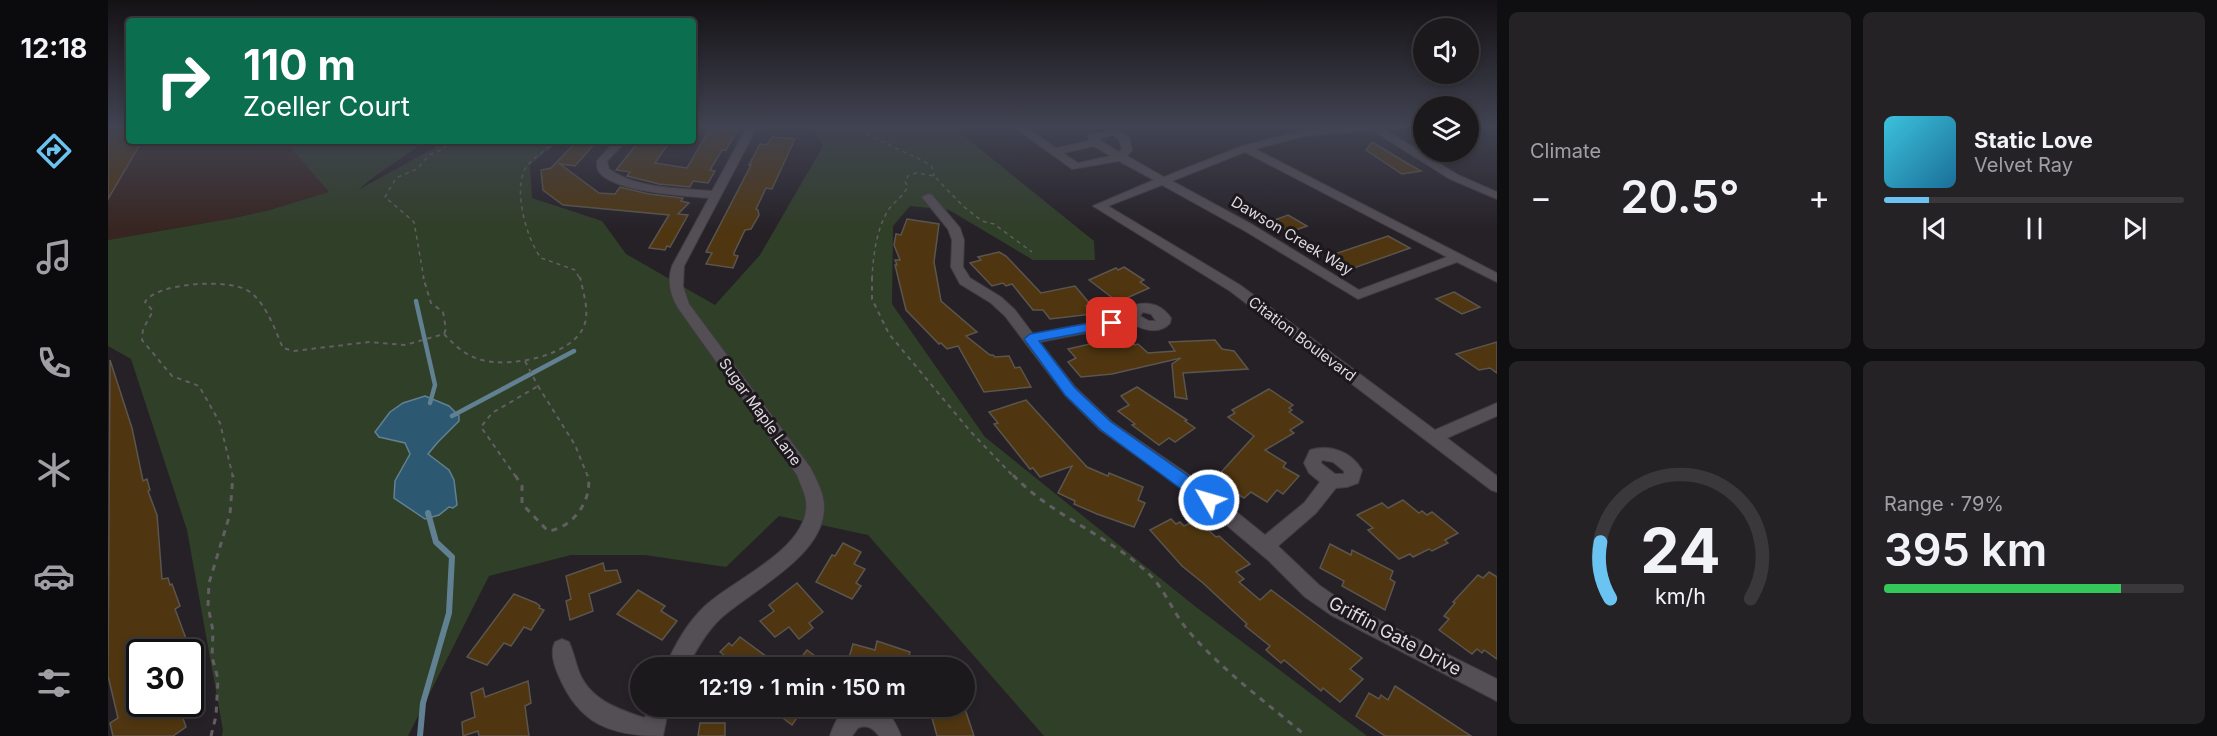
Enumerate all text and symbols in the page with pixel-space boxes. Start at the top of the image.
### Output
map controls [1413,18,1479,162]
button: sound [1413,18,1479,84]
text: 12:18 [21,32,87,65]
text: 110 m [243,39,356,90]
icon: right [144,42,222,120]
text: Zoeller Court [243,90,410,123]
button: layers [1413,96,1479,162]
text: Static Love [1974,127,2093,153]
icon: directions [33,130,75,172]
text: Climate [1530,139,1601,163]
text: Velvet Ray [1974,153,2073,177]
text: 20.5° [1620,169,1740,224]
text: − [1530,177,1552,217]
text: + [1808,177,1830,217]
street label: Dawson Creek Way [1228,192,1357,280]
icon: previous [1918,212,1951,245]
icon: pause [2018,212,2051,245]
icon: next [2118,212,2151,245]
icon: music [33,236,75,278]
street label: Citation Boulevard [1245,292,1360,385]
pin [1086,297,1137,348]
icon: arrive [1095,306,1128,339]
icon: phone [33,342,75,384]
street label: Sugar Maple Lane [715,354,806,469]
icon: climate [33,449,75,491]
position arrow [1177,468,1241,532]
text: Range · 79% [1884,492,2004,516]
text: 24 [1640,513,1720,588]
text: 395 km [1884,522,2047,577]
icon: car [33,555,75,597]
text: km/h [1655,584,1705,610]
street label: Griffin Gate Drive [1325,592,1465,679]
speed limit sign: 30 [126,639,204,717]
icon: filters [33,662,75,704]
text: 12:19 · 1 min · 150 m [699,674,906,700]

